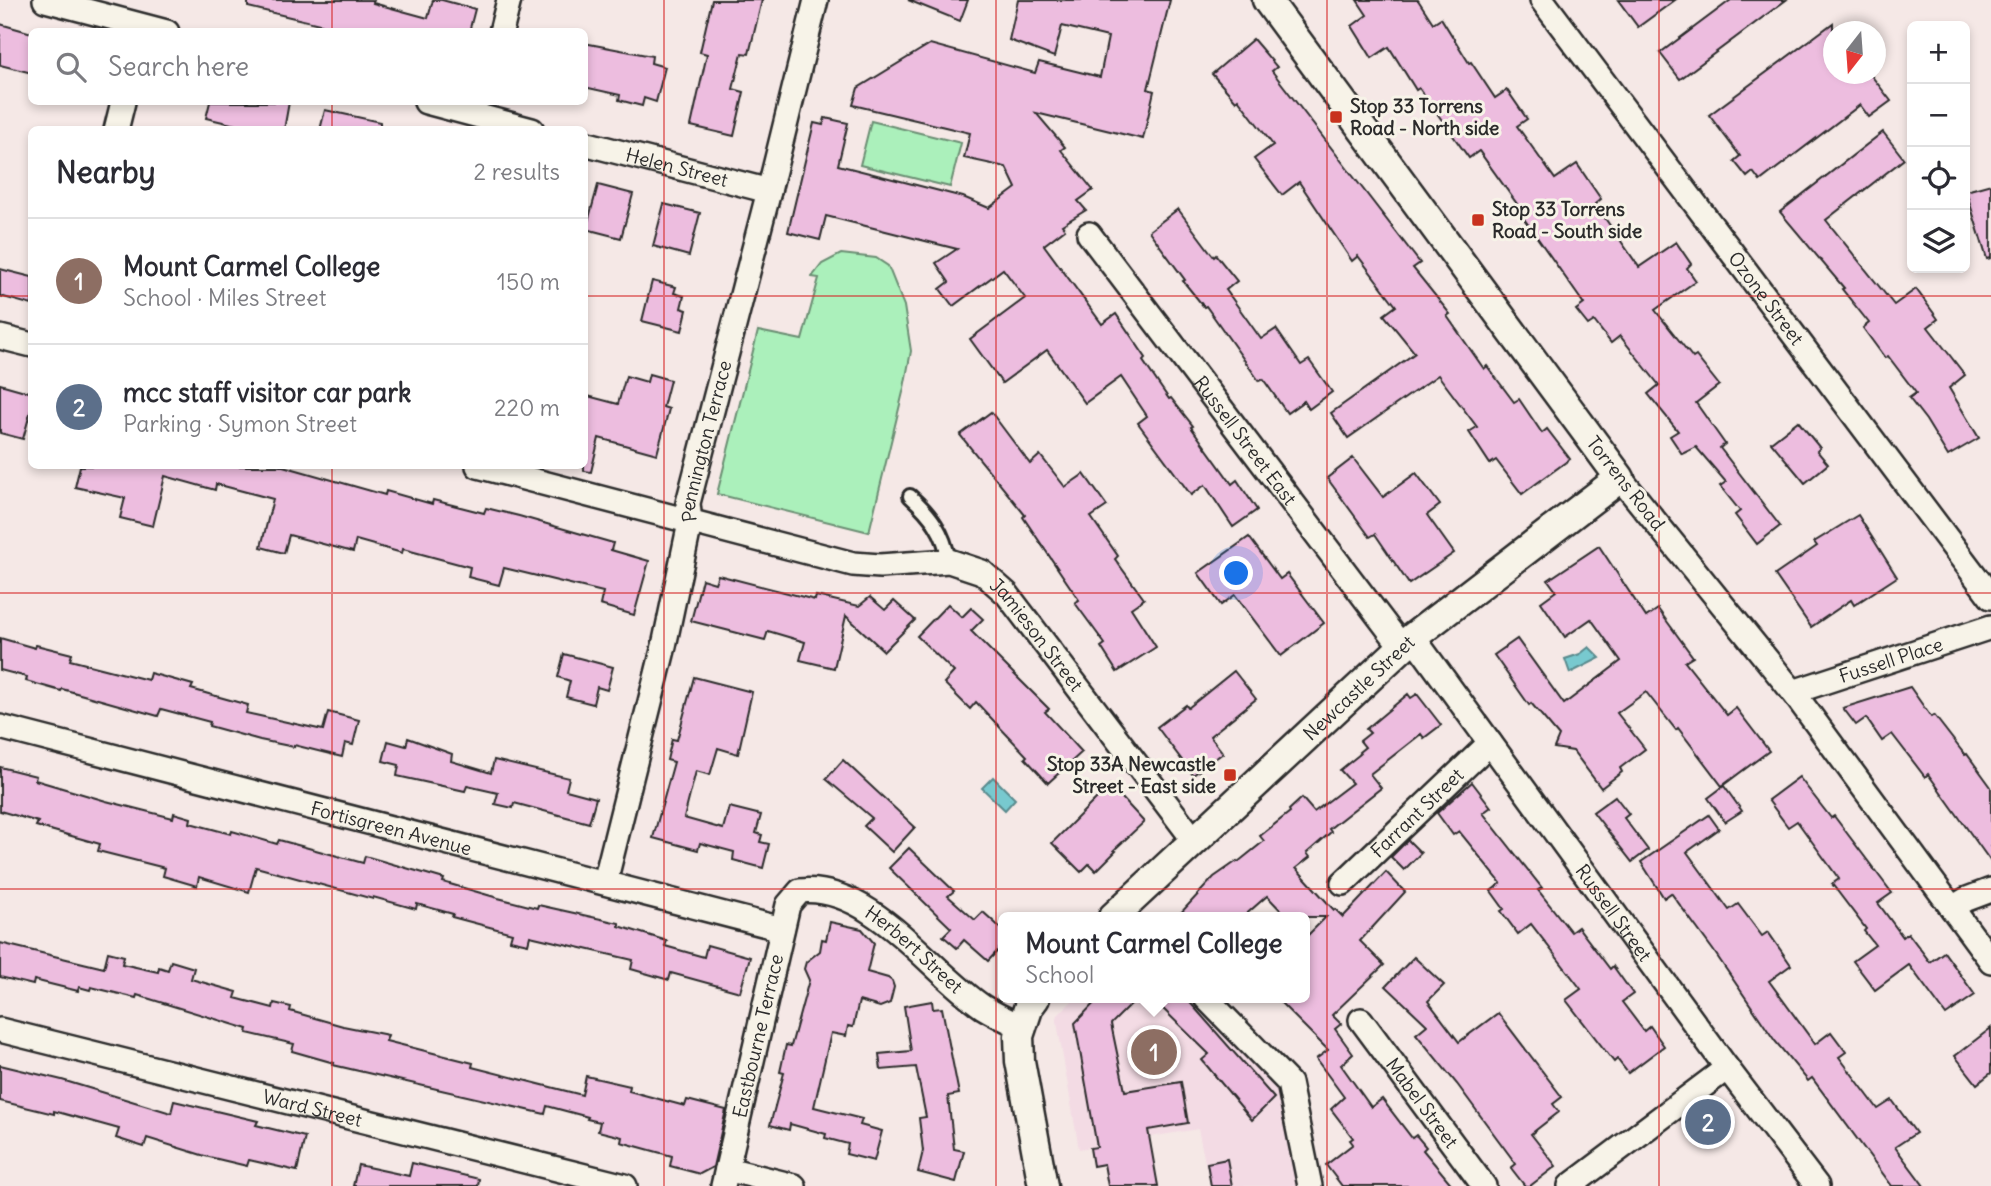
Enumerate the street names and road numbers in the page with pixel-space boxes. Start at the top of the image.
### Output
street label: Helen Street [623,142,731,192]
street label: Ozone Street [1723,247,1809,350]
street label: Pennington Terrace [676,358,737,523]
street label: Russell Street East [1189,371,1302,510]
street label: Torrens Road [1582,431,1670,535]
street label: Jamieson Street [985,573,1088,696]
street label: Newcastle Street [1298,630,1419,745]
street label: Fussell Place [1836,632,1946,688]
street label: Farrant Street [1365,763,1468,863]
street label: Fortisgreen Avenue [308,796,474,860]
street label: Russell Street [1570,859,1657,966]
street label: Herbert Street [861,900,968,998]
street label: Eastbourne Terrace [727,952,788,1120]
street label: Mabel Street [1381,1053,1464,1153]
street label: Ward Street [260,1084,365,1132]

